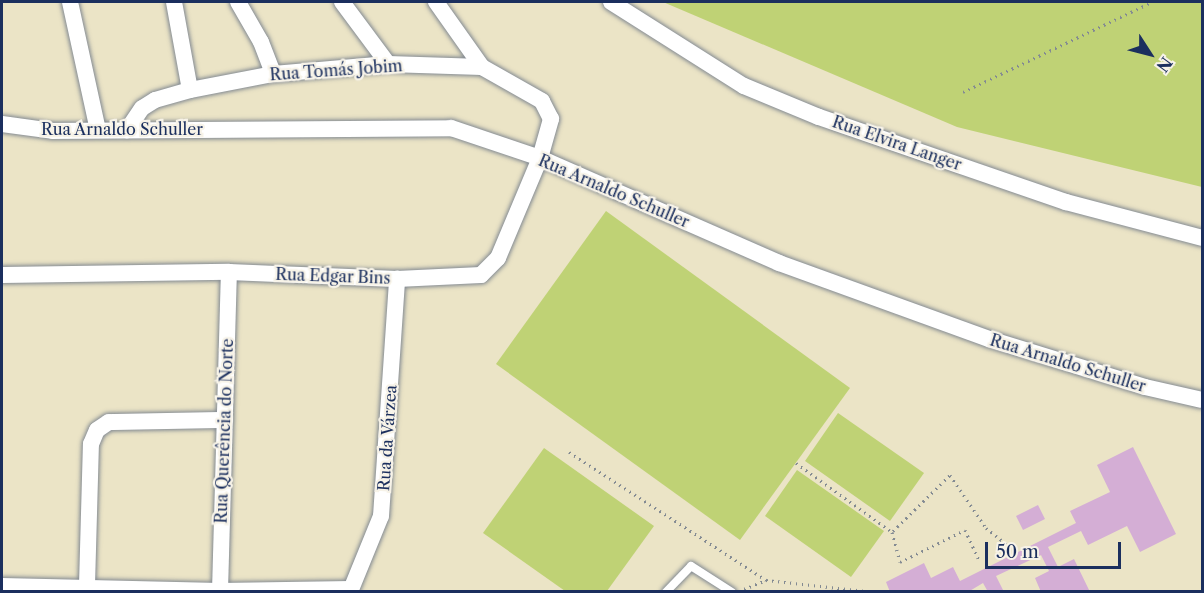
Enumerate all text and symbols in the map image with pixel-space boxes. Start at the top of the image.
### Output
north arrow [1120,24,1180,84]
text: N [1152,53,1177,76]
street label: Rua Tomás Jobim [269,56,403,84]
street label: Rua Elvira Langer [830,112,964,174]
street label: Rua Arnaldo Schuller [41,119,203,139]
street label: Rua Arnaldo Schuller [535,150,693,232]
street label: Rua Edgar Bins [275,264,391,288]
street label: Rua Arnaldo Schuller [987,330,1149,396]
street label: Rua Querência do Norte [211,338,237,524]
street label: Rua da Várzea [374,384,400,492]
scale bar [988,530,1124,568]
text: 50 m [996,541,1039,563]

